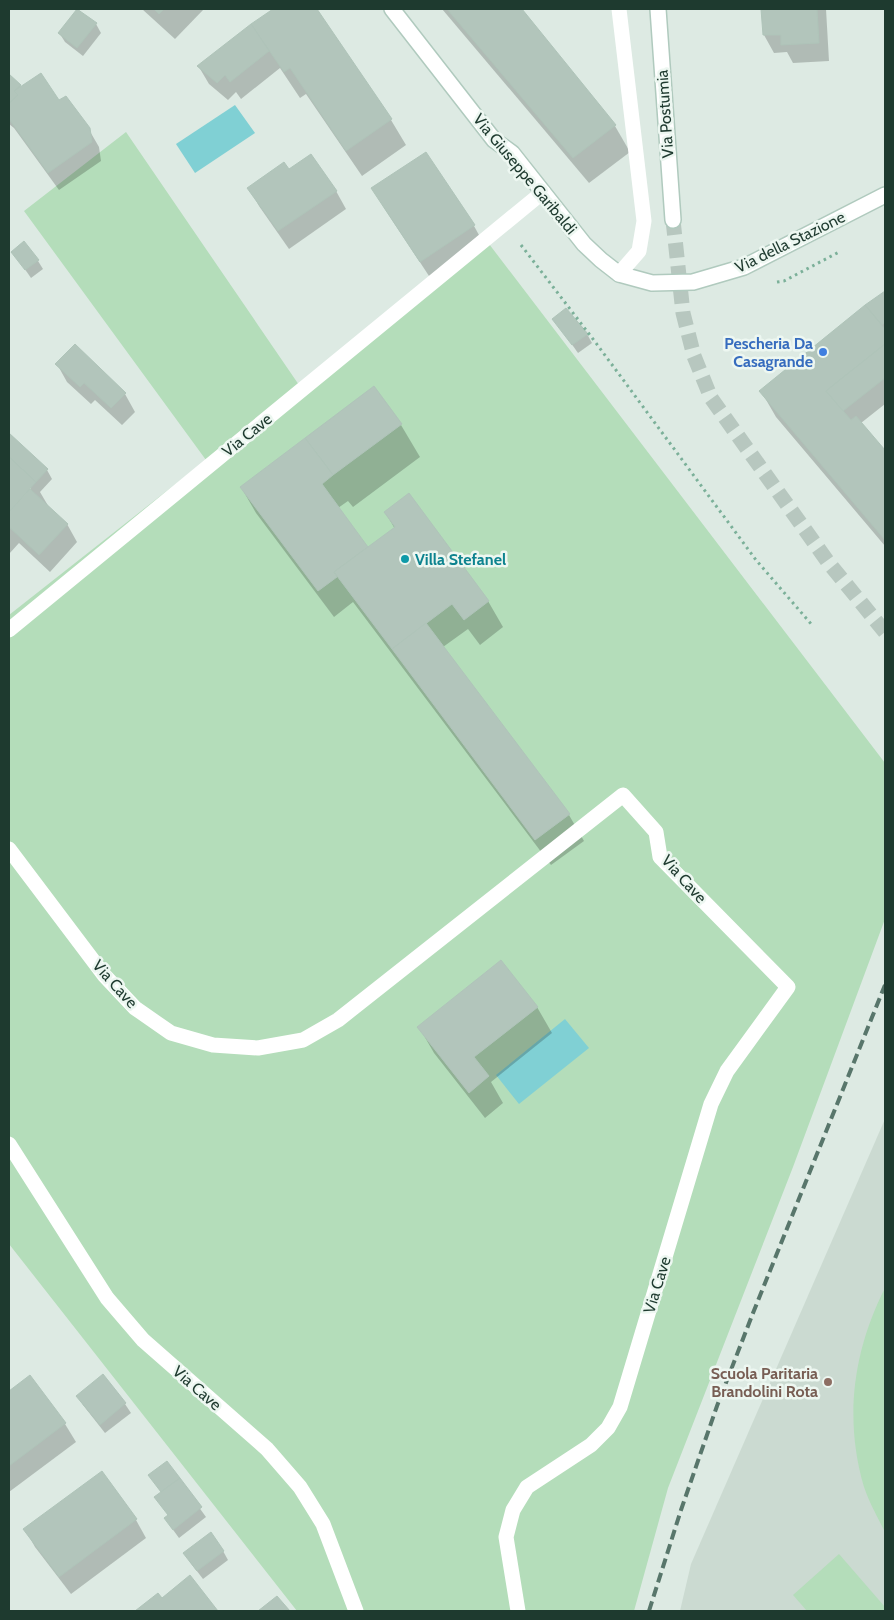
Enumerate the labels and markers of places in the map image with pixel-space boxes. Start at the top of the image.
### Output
place label: Pescheria Da Casagrande [724,334,813,371]
marker: Pescheria Da Casagrande [817,346,829,358]
place label: Villa Stefanel [415,550,506,569]
marker: Villa Stefanel [399,553,411,565]
place label: Scuola Paritaria Brandolini Rota [711,1364,818,1401]
marker: Scuola Paritaria Brandolini Rota [822,1376,834,1388]

